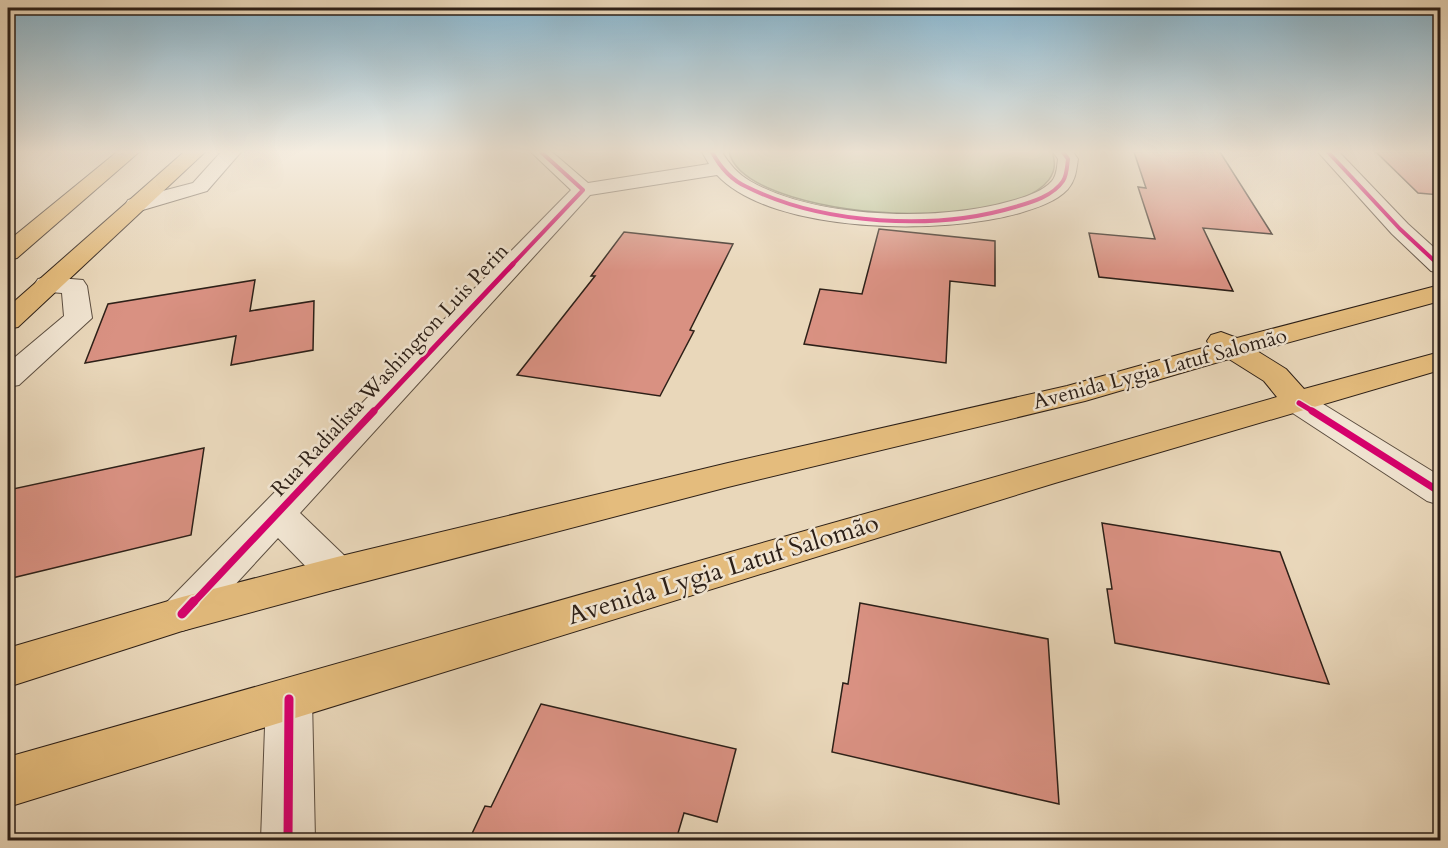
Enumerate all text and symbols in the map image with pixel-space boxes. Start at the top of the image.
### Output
street label: Rua Radialista Washington Luis Perin [265,237,515,503]
street label: Avenida Lygia Latuf Salomão [1030,321,1290,417]
street label: Avenida Lygia Latuf Salomão [563,505,883,633]

